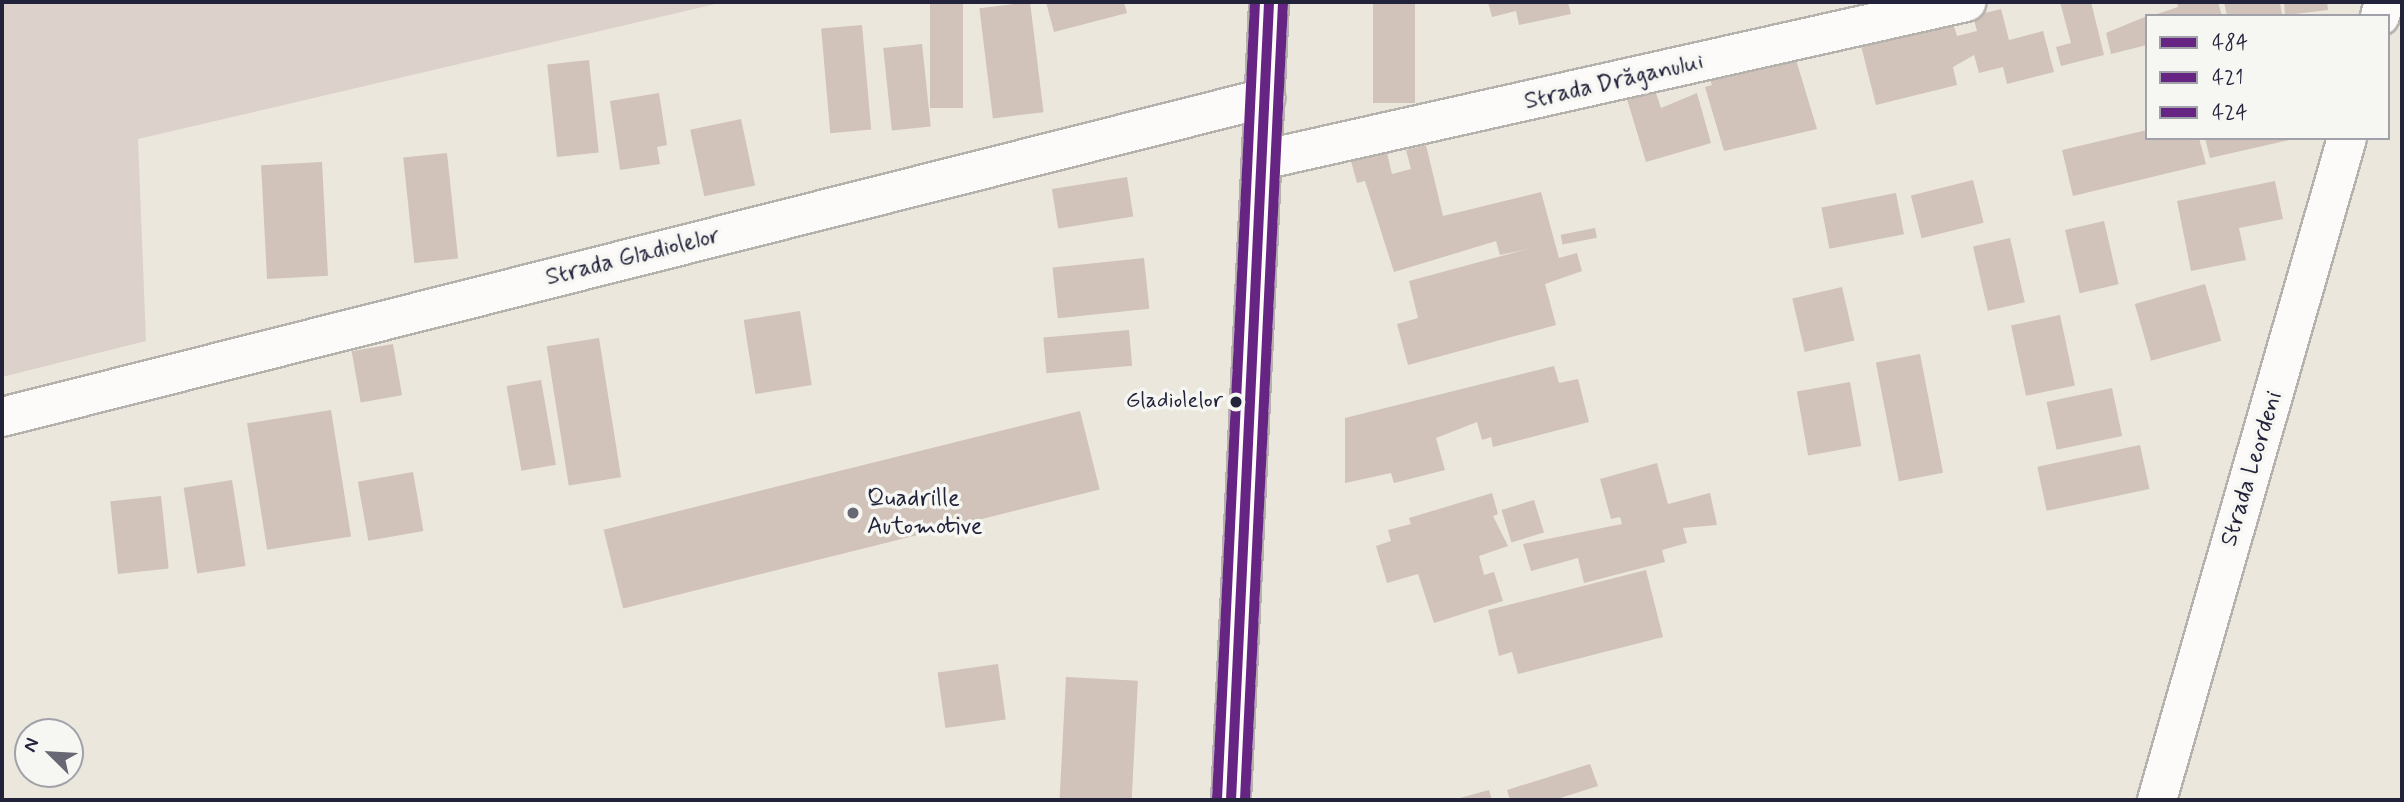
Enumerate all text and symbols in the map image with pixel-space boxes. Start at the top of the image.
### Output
legend [2145,14,2390,140]
text: 484 [2212,29,2248,57]
street label: Strada Drăganului [1522,47,1706,117]
text: 421 [2212,64,2243,92]
text: 424 [2212,99,2248,127]
street label: Strada Gladiolelor [542,221,724,293]
street label: Strada Leordeni [2215,387,2289,551]
place label: Gladiolelor [1126,389,1223,415]
marker: Gladiolelor [1229,395,1243,409]
place label: Quadrille Automotive [867,485,983,541]
marker: Quadrille Automotive [845,505,861,521]
north arrow [14,718,84,788]
text: N [17,734,45,756]

